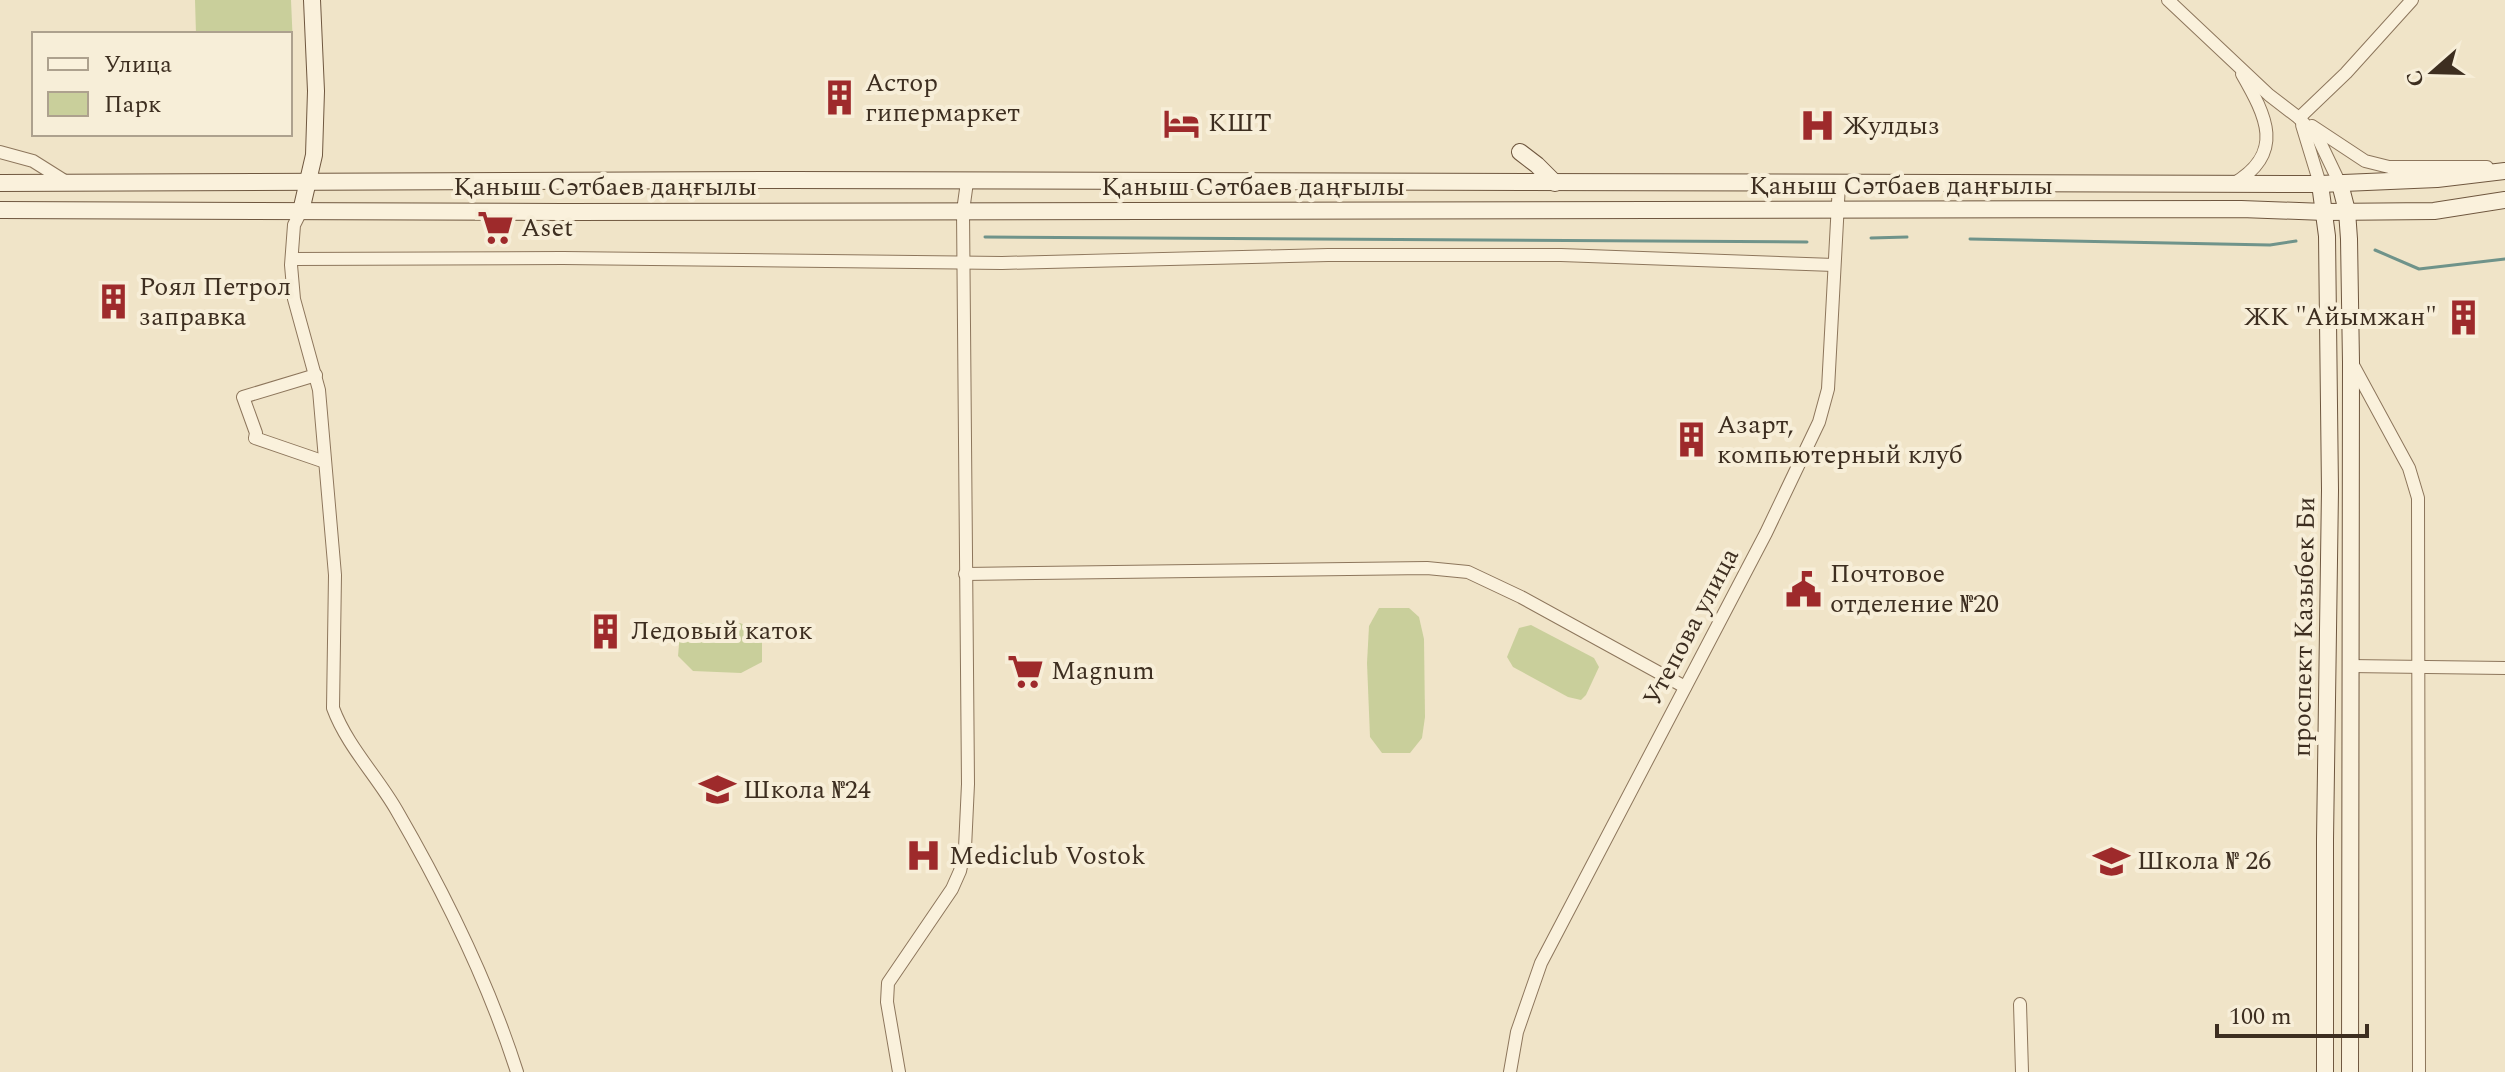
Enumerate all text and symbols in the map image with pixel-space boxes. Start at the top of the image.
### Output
legend [32,32,292,136]
north arrow [2393,32,2473,112]
text: Улица [104,47,172,83]
place label: Астор гипермаркет [865,63,1020,133]
text: С [2397,65,2434,91]
building icon: Астор гипермаркет [820,79,858,117]
text: Парк [104,87,161,123]
place label: КШТ [1208,103,1272,143]
hotel icon: КШТ [1163,104,1201,142]
place label: Жулдыз [1843,106,1940,146]
hospital icon: Жулдыз [1798,107,1836,145]
street label: Қаныш Сәтбаев даңғылы [1749,166,2053,206]
street label: Қаныш Сәтбаев даңғылы [453,167,757,207]
street label: Қаныш Сәтбаев даңғылы [1101,167,1405,207]
place label: Aset [521,208,573,248]
supermarket icon: Aset [476,209,514,247]
place label: Роял Петрол заправка [139,267,291,337]
building icon: Роял Петрол заправка [94,283,132,321]
place label: ЖК "Айымжан" [2244,297,2437,337]
building icon: ЖК "Айымжан" [2444,298,2482,336]
place label: Азарт, компьютерный клуб [1717,405,1963,475]
building icon: Азарт, компьютерный клуб [1672,421,1710,459]
street label: проспект Казыбек Би [2282,496,2326,758]
street label: Утепова улица [1632,540,1750,713]
place label: Почтовое отделение №20 [1830,554,1999,624]
public building icon: Почтовое отделение №20 [1785,570,1823,608]
place label: Ледовый каток [631,611,813,651]
building icon: Ледовый каток [586,612,624,650]
place label: Magnum [1051,651,1155,691]
supermarket icon: Magnum [1006,652,1044,690]
place label: Школа №24 [743,770,871,810]
school or university icon: Школа №24 [698,771,736,809]
place label: Mediclub Vostok [949,836,1146,876]
hospital icon: Mediclub Vostok [904,837,942,875]
place label: Школа № 26 [2137,841,2271,881]
school or university icon: Школа № 26 [2092,842,2130,880]
scale bar [2217,988,2367,1038]
text: 100 m [2229,999,2292,1035]

